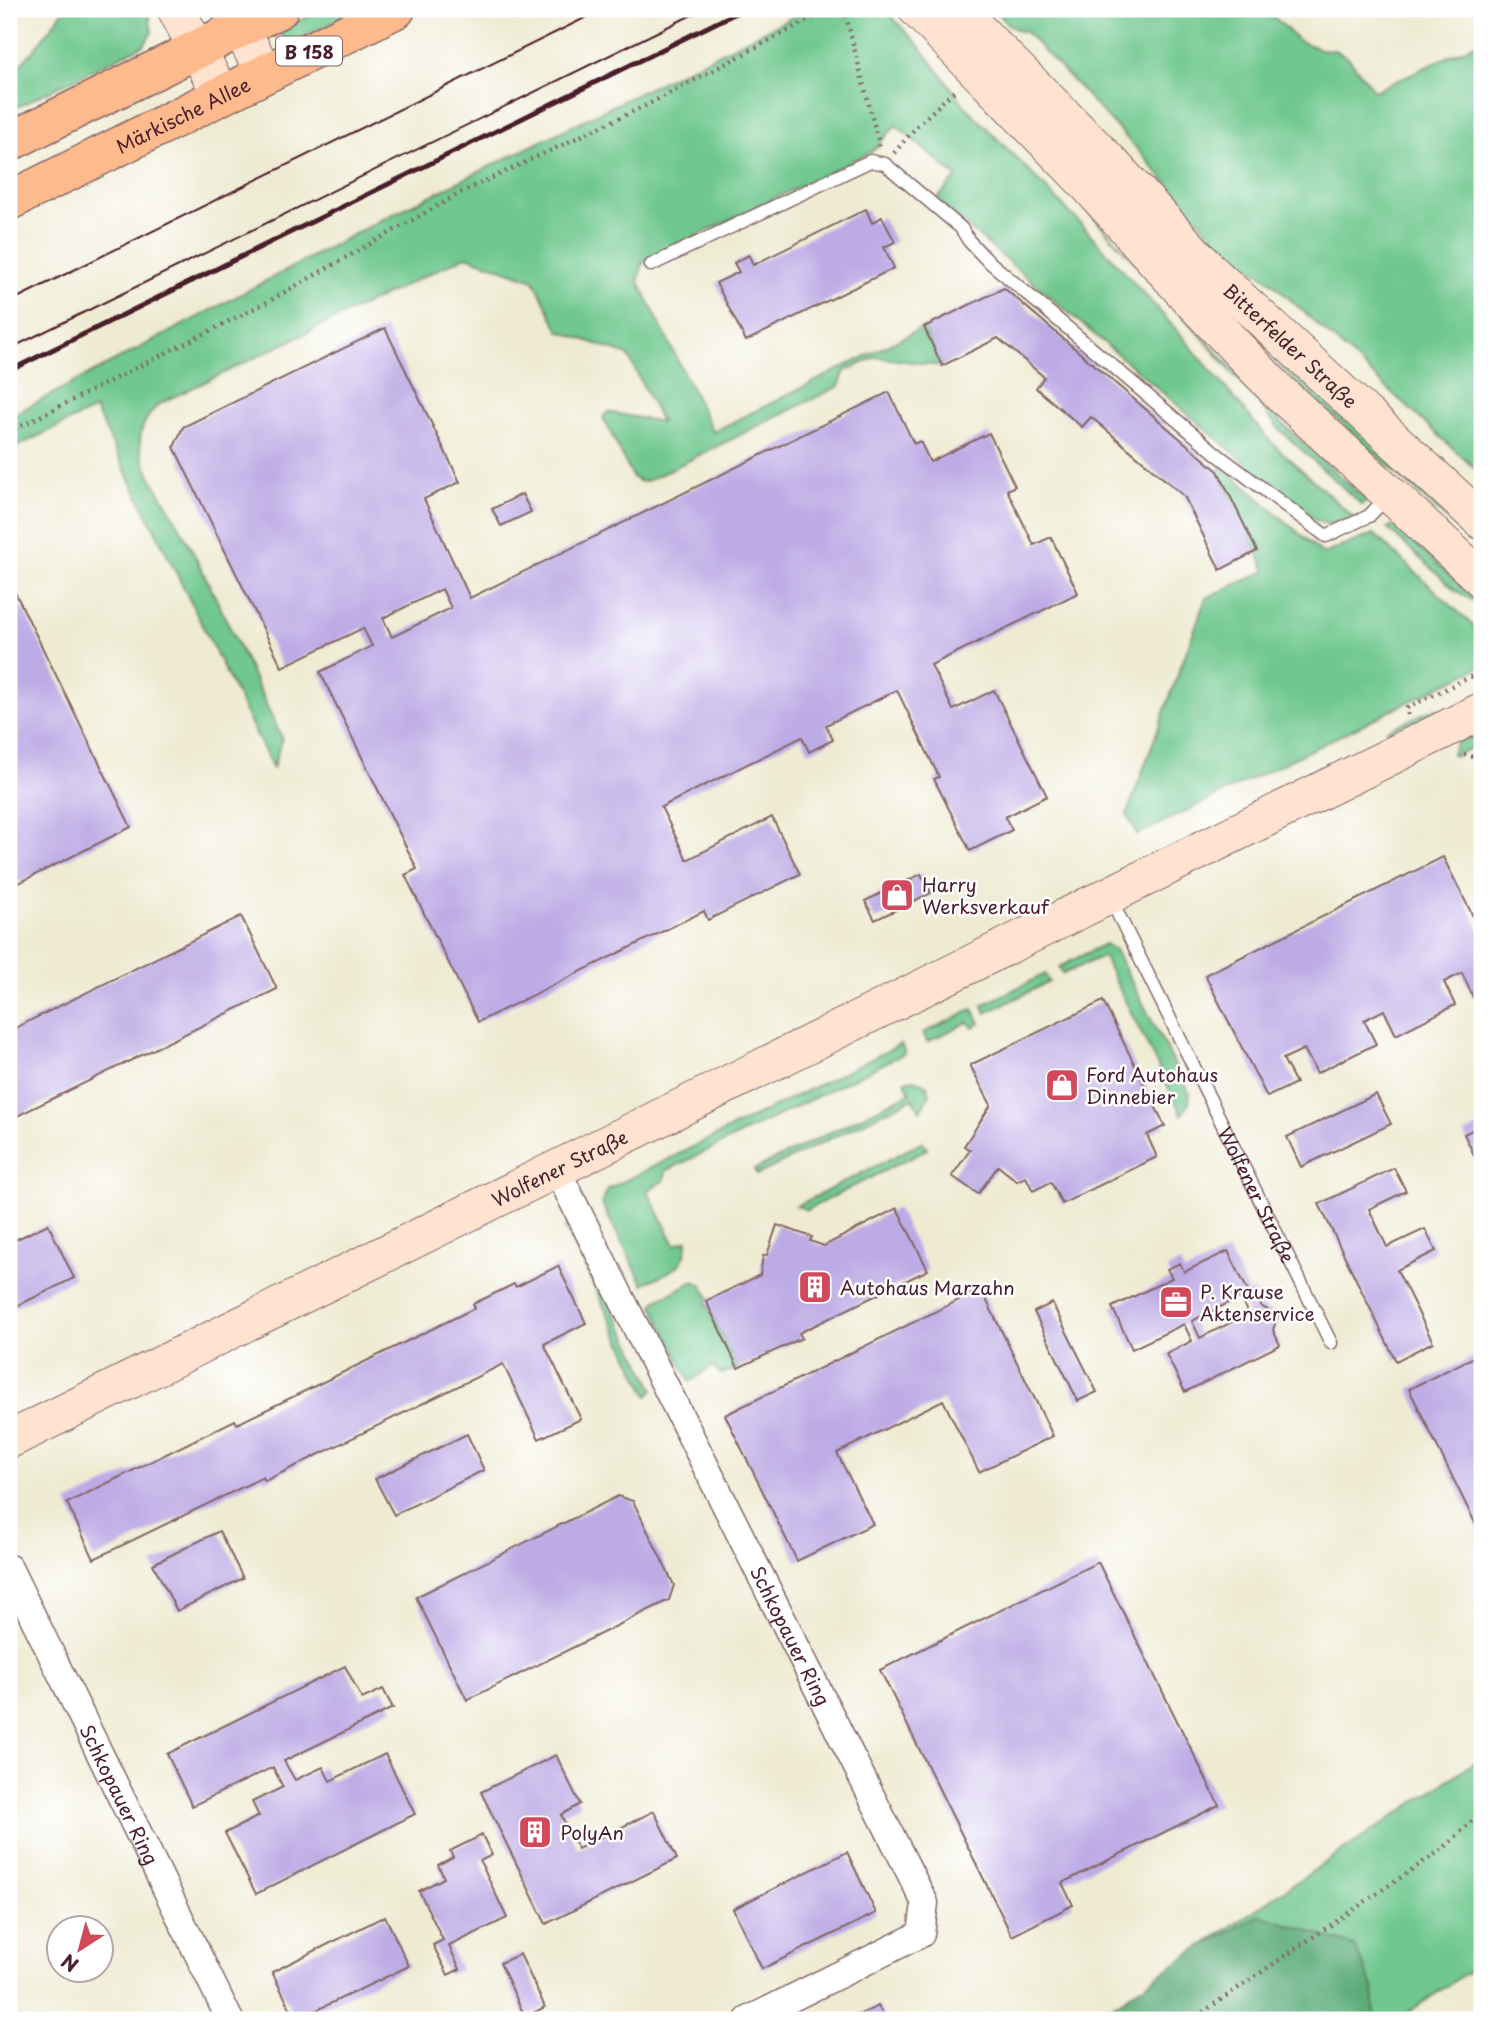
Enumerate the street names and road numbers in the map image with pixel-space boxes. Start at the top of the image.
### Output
road number: B 158 [276,36,342,66]
street label: Märkische Allee [111,70,255,160]
street label: Bitterfelder Straße [1218,276,1364,414]
street label: Wolfener Straße [487,1122,632,1213]
street label: Wolfener Straße [1212,1122,1303,1267]
street label: Schkopauer Ring [744,1561,838,1710]
street label: Schkopauer Ring [73,1719,166,1869]

